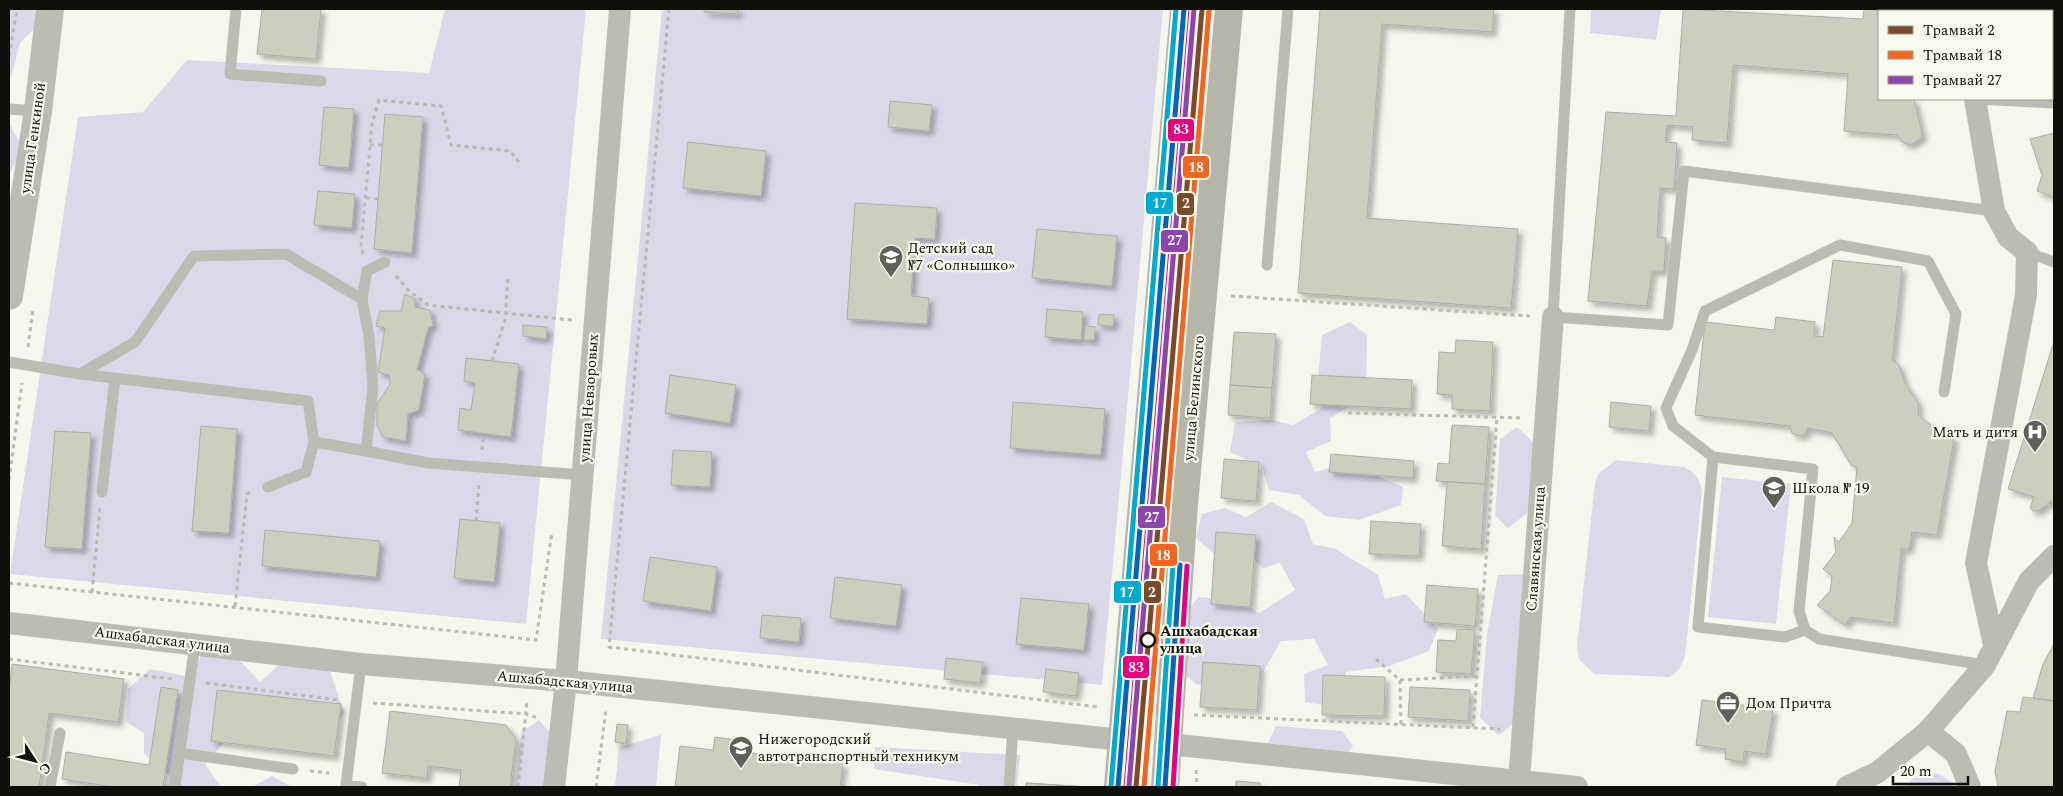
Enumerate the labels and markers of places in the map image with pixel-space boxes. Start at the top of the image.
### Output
place label: Детский сад №7 «Солнышко» [908,237,1015,277]
school or university icon: Детский сад №7 «Солнышко» [878,244,904,278]
hospital icon: Мать и дитя [2022,419,2048,453]
place label: Мать и дитя [1932,421,2018,444]
school or university icon: Школа № 19 [1761,475,1787,509]
place label: Школа № 19 [1792,477,1869,500]
place label: Ашхабадская улица [1159,620,1258,660]
marker: Ашхабадская улица [1140,632,1156,648]
office icon: Дом Причта [1715,690,1741,724]
place label: Дом Причта [1746,692,1832,715]
place label: Нижегородский автотранспортный техникум [758,728,959,768]
school or university icon: Нижегородский автотранспортный техникум [728,735,754,769]

